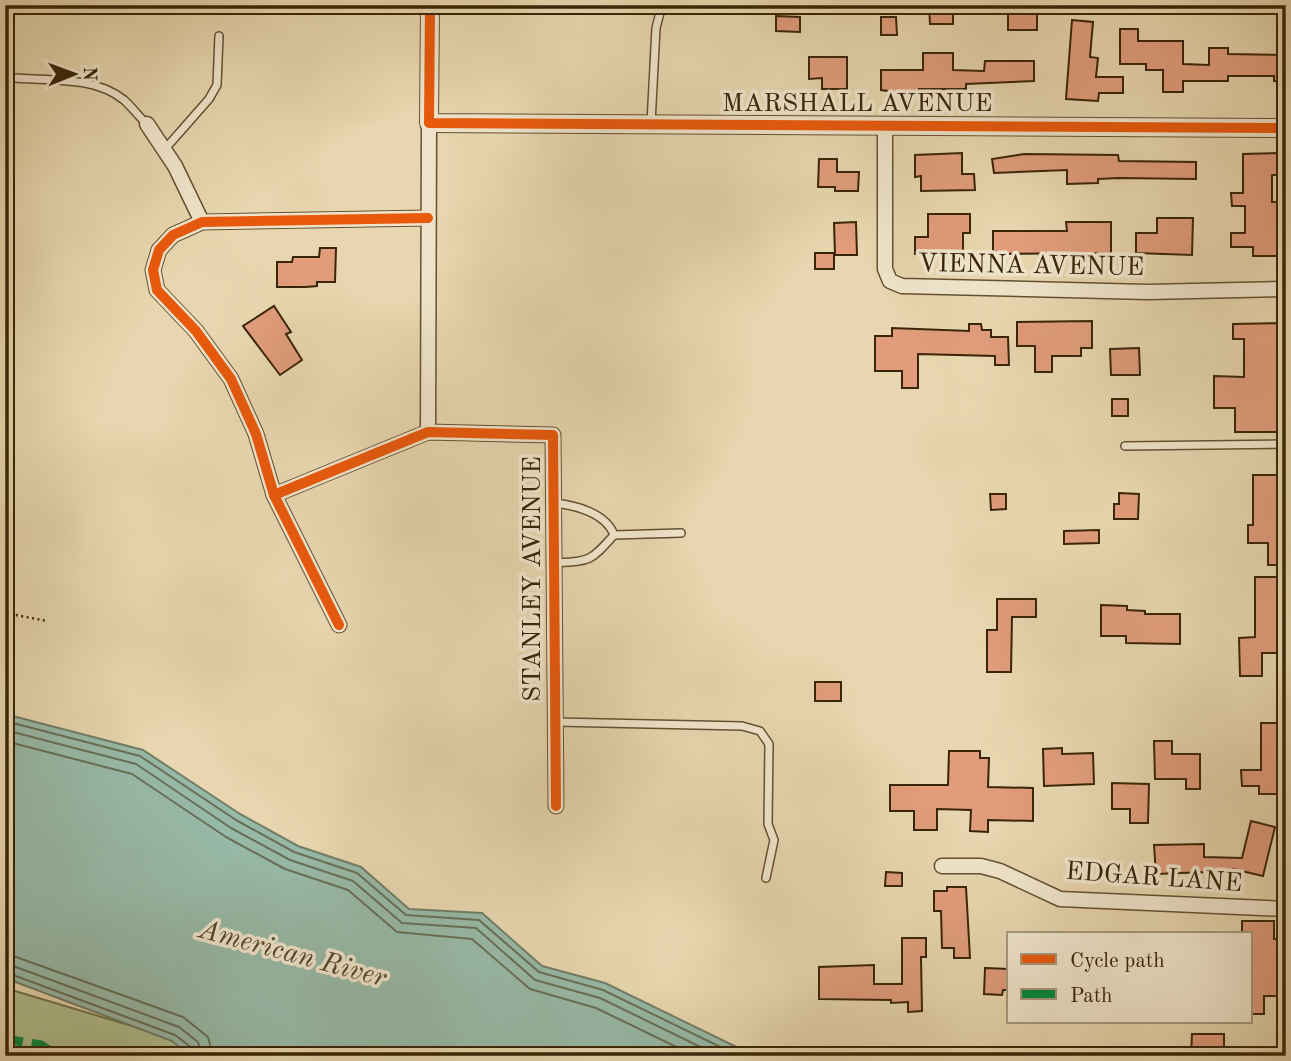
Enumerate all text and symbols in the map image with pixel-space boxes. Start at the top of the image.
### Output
north arrow [38,38,108,108]
text: N [79,66,98,82]
street label: MARSHALL AVENUE [722,91,992,117]
street label: VIENNA AVENUE [918,251,1144,281]
street label: STANLEY AVENUE [520,456,546,702]
street label: EDGAR LANE [1065,859,1243,897]
water label: American River [194,916,390,994]
legend [1007,932,1252,1023]
text: Cycle path [1070,951,1165,972]
text: Path [1070,986,1113,1007]

